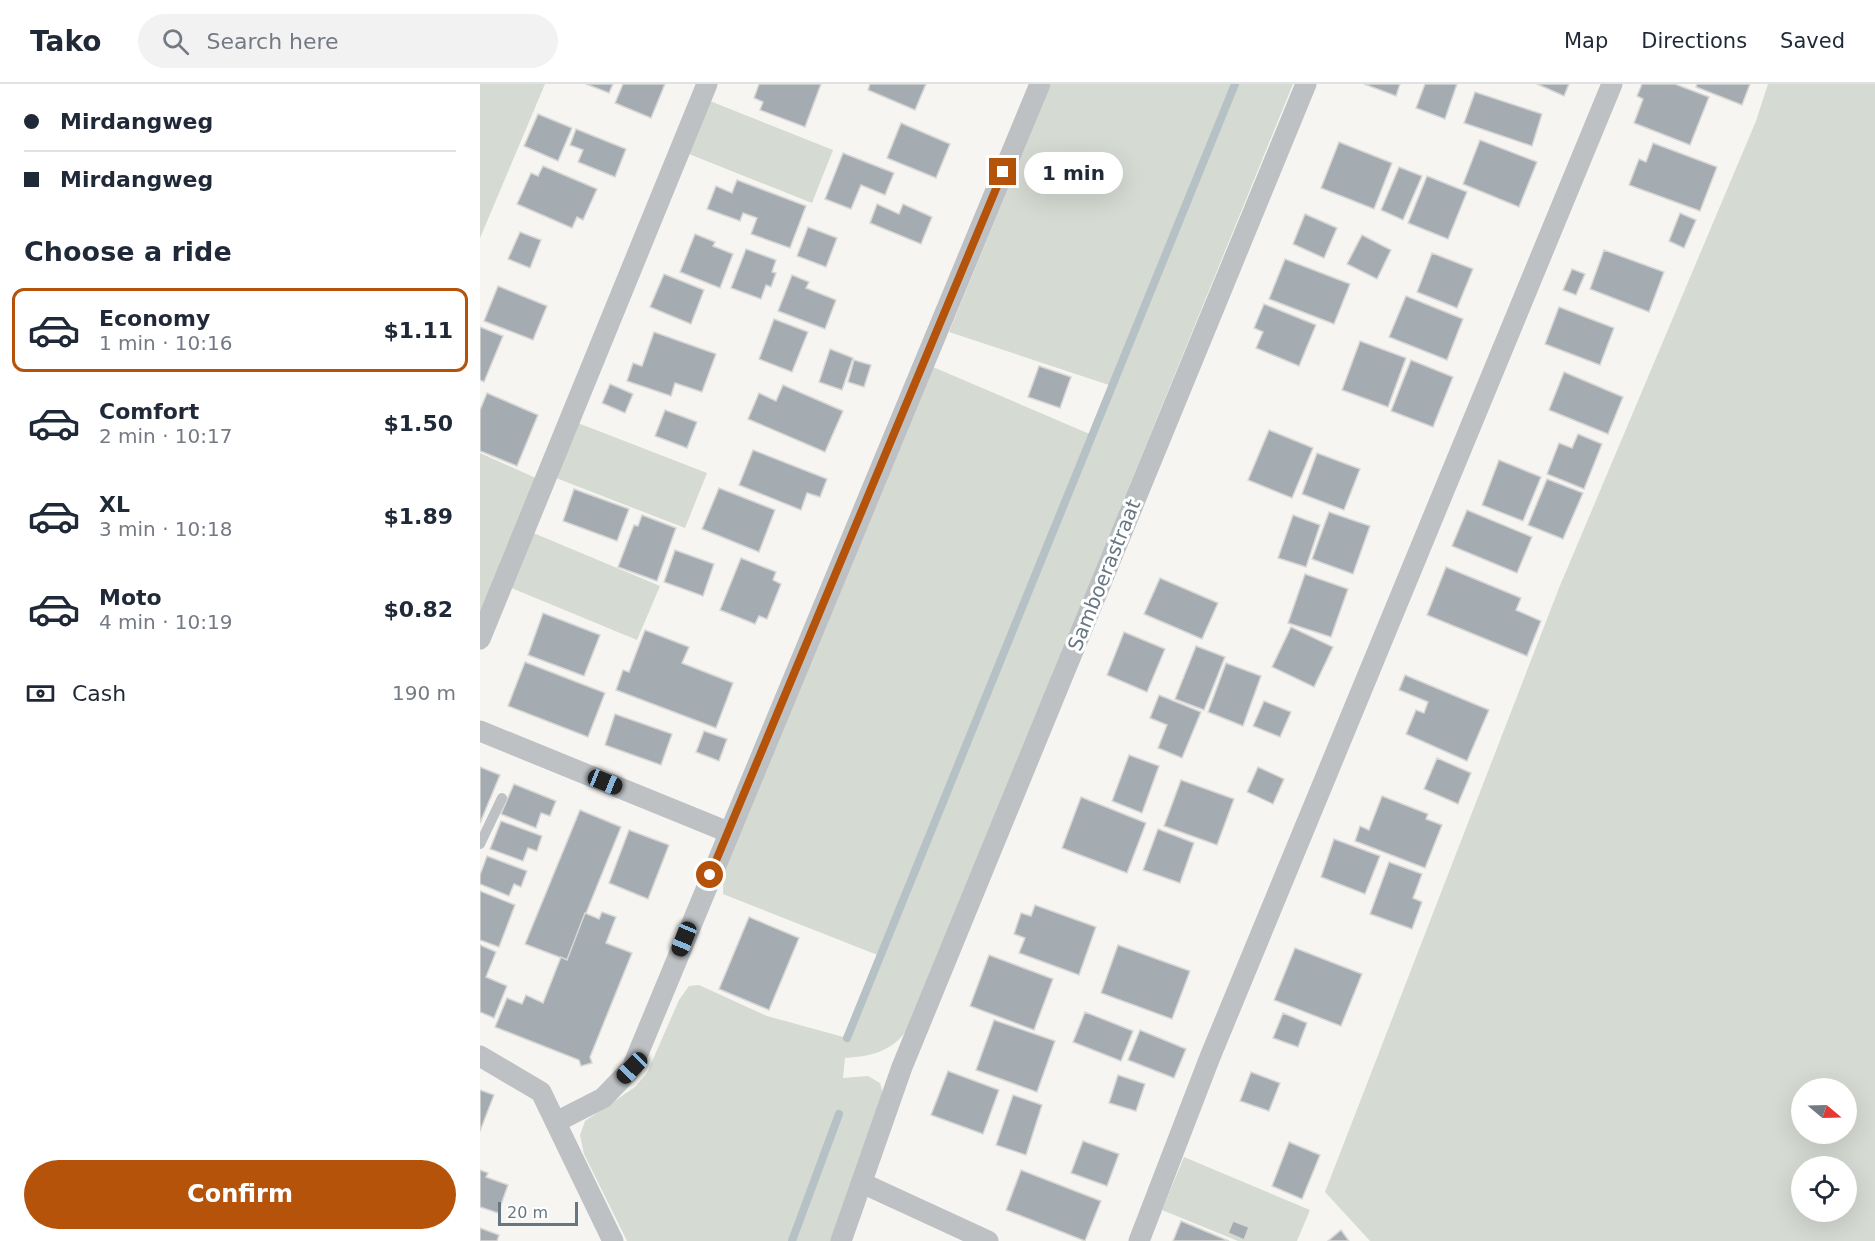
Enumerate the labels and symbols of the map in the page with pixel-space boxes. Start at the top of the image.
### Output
callout: 1 min [1024,151,1123,193]
route end [989,158,1016,185]
street label: Samboerastraat [1063,496,1145,654]
car [585,767,625,797]
route start [696,861,723,888]
car [669,919,699,959]
car [613,1049,651,1087]
north arrow [1791,1078,1857,1144]
scale bar [498,1199,578,1226]

